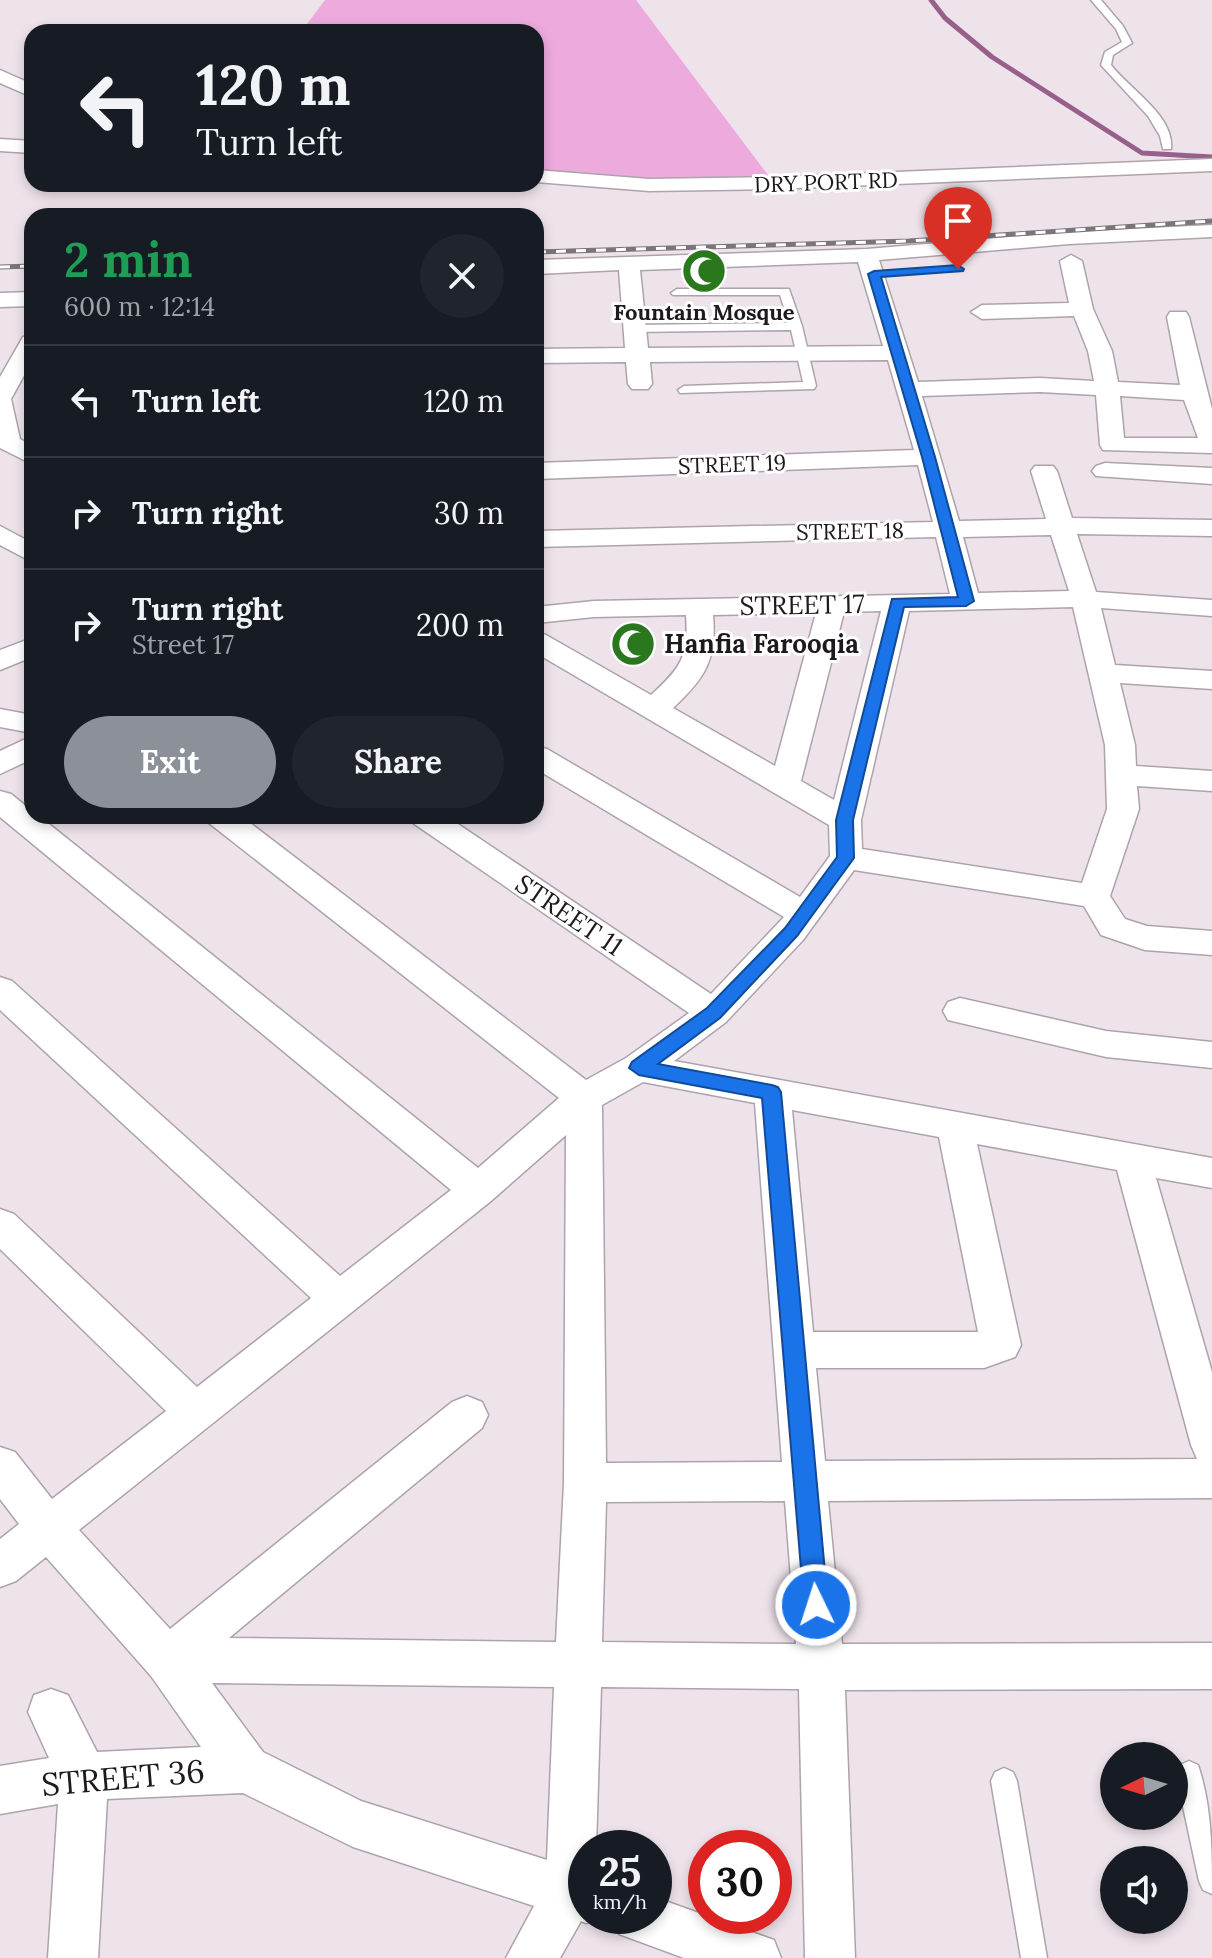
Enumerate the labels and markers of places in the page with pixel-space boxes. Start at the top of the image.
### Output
pin [924,187,992,269]
mosque icon: Fountain Mosque [680,247,728,295]
place label: Fountain Mosque [613,298,795,326]
mosque icon: Hanfia Farooqia [609,620,657,668]
place label: Hanfia Farooqia [664,627,859,660]

